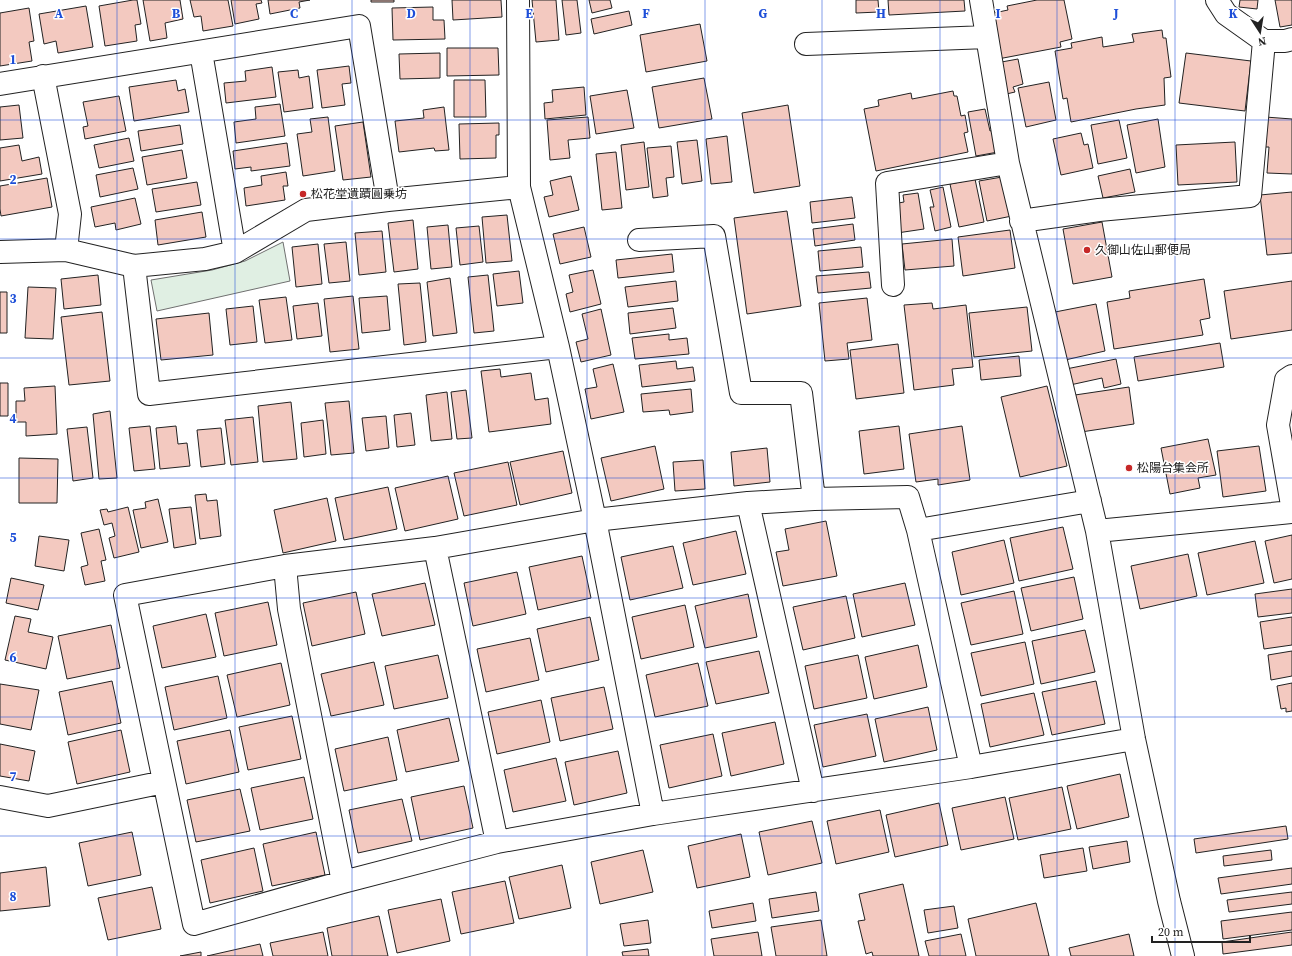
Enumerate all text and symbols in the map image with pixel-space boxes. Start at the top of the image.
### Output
text: A [55,5,64,22]
text: B [172,5,181,22]
text: C [290,5,298,22]
text: D [406,5,416,22]
text: E [525,5,533,22]
text: F [642,5,650,22]
text: G [759,5,768,22]
text: H [876,5,886,22]
text: I [995,5,1001,22]
text: J [1112,5,1119,22]
text: K [1228,5,1238,22]
north arrow [1240,12,1280,52]
text: N [1256,33,1267,49]
text: 1 [9,51,17,68]
text: 2 [9,171,17,188]
place label: 松花堂遺蹟圓乗坊 [311,186,407,202]
marker: 松花堂遺蹟圓乗坊 [298,189,308,199]
place label: 久御山佐山郵便局 [1095,242,1191,258]
marker: 久御山佐山郵便局 [1082,245,1092,255]
text: 3 [9,290,17,307]
text: 4 [9,410,17,427]
place label: 松陽台集会所 [1137,460,1209,476]
marker: 松陽台集会所 [1124,463,1134,473]
text: 5 [9,529,17,546]
text: 6 [9,649,17,666]
text: 7 [9,768,17,785]
text: 8 [9,888,17,905]
scale bar [1152,918,1250,944]
text: 20 m [1158,924,1184,940]

